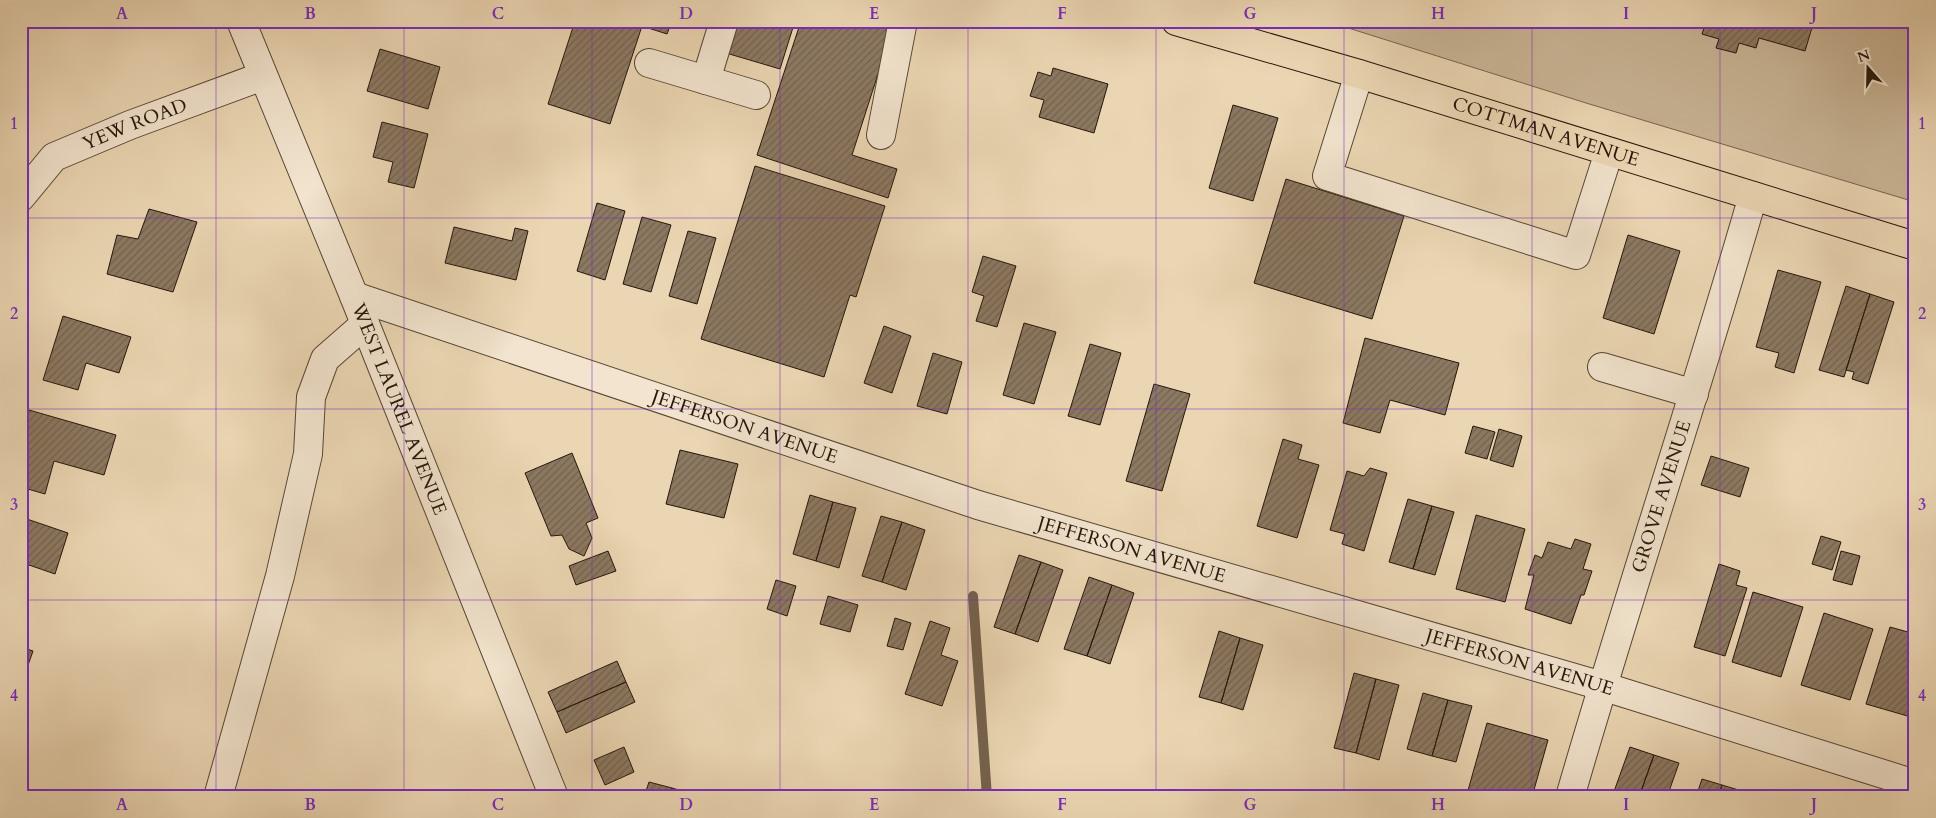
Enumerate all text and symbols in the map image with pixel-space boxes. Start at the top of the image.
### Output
text: A [116,3,128,25]
text: B [304,3,316,25]
text: C [492,3,504,25]
text: D [679,3,693,25]
text: E [869,3,879,25]
text: F [1057,3,1067,25]
text: G [1243,3,1257,25]
text: H [1431,3,1445,25]
text: I [1623,3,1629,25]
text: J [1809,3,1817,25]
north arrow [1844,42,1894,92]
text: N [1855,45,1873,67]
street label: COTTMAN AVENUE [1449,91,1642,173]
street label: YEW ROAD [78,92,191,157]
text: 1 [10,113,18,135]
text: 1 [1918,113,1926,135]
street label: WEST LAUREL AVENUE [345,298,453,519]
text: 2 [10,303,18,325]
text: 2 [1918,303,1926,325]
street label: JEFFERSON AVENUE [645,383,841,470]
street label: GROVE AVENUE [1625,417,1697,576]
text: 3 [10,494,18,516]
text: 3 [1918,494,1926,516]
street label: JEFFERSON AVENUE [1032,509,1229,589]
street label: JEFFERSON AVENUE [1420,622,1617,702]
text: 4 [10,685,18,707]
text: 4 [1918,685,1926,707]
text: A [116,794,128,816]
text: B [304,794,316,816]
text: C [492,794,504,816]
text: D [679,794,693,816]
text: E [869,794,879,816]
text: F [1057,794,1067,816]
text: G [1243,794,1257,816]
text: H [1431,794,1445,816]
text: I [1623,794,1629,816]
text: J [1809,794,1817,816]

